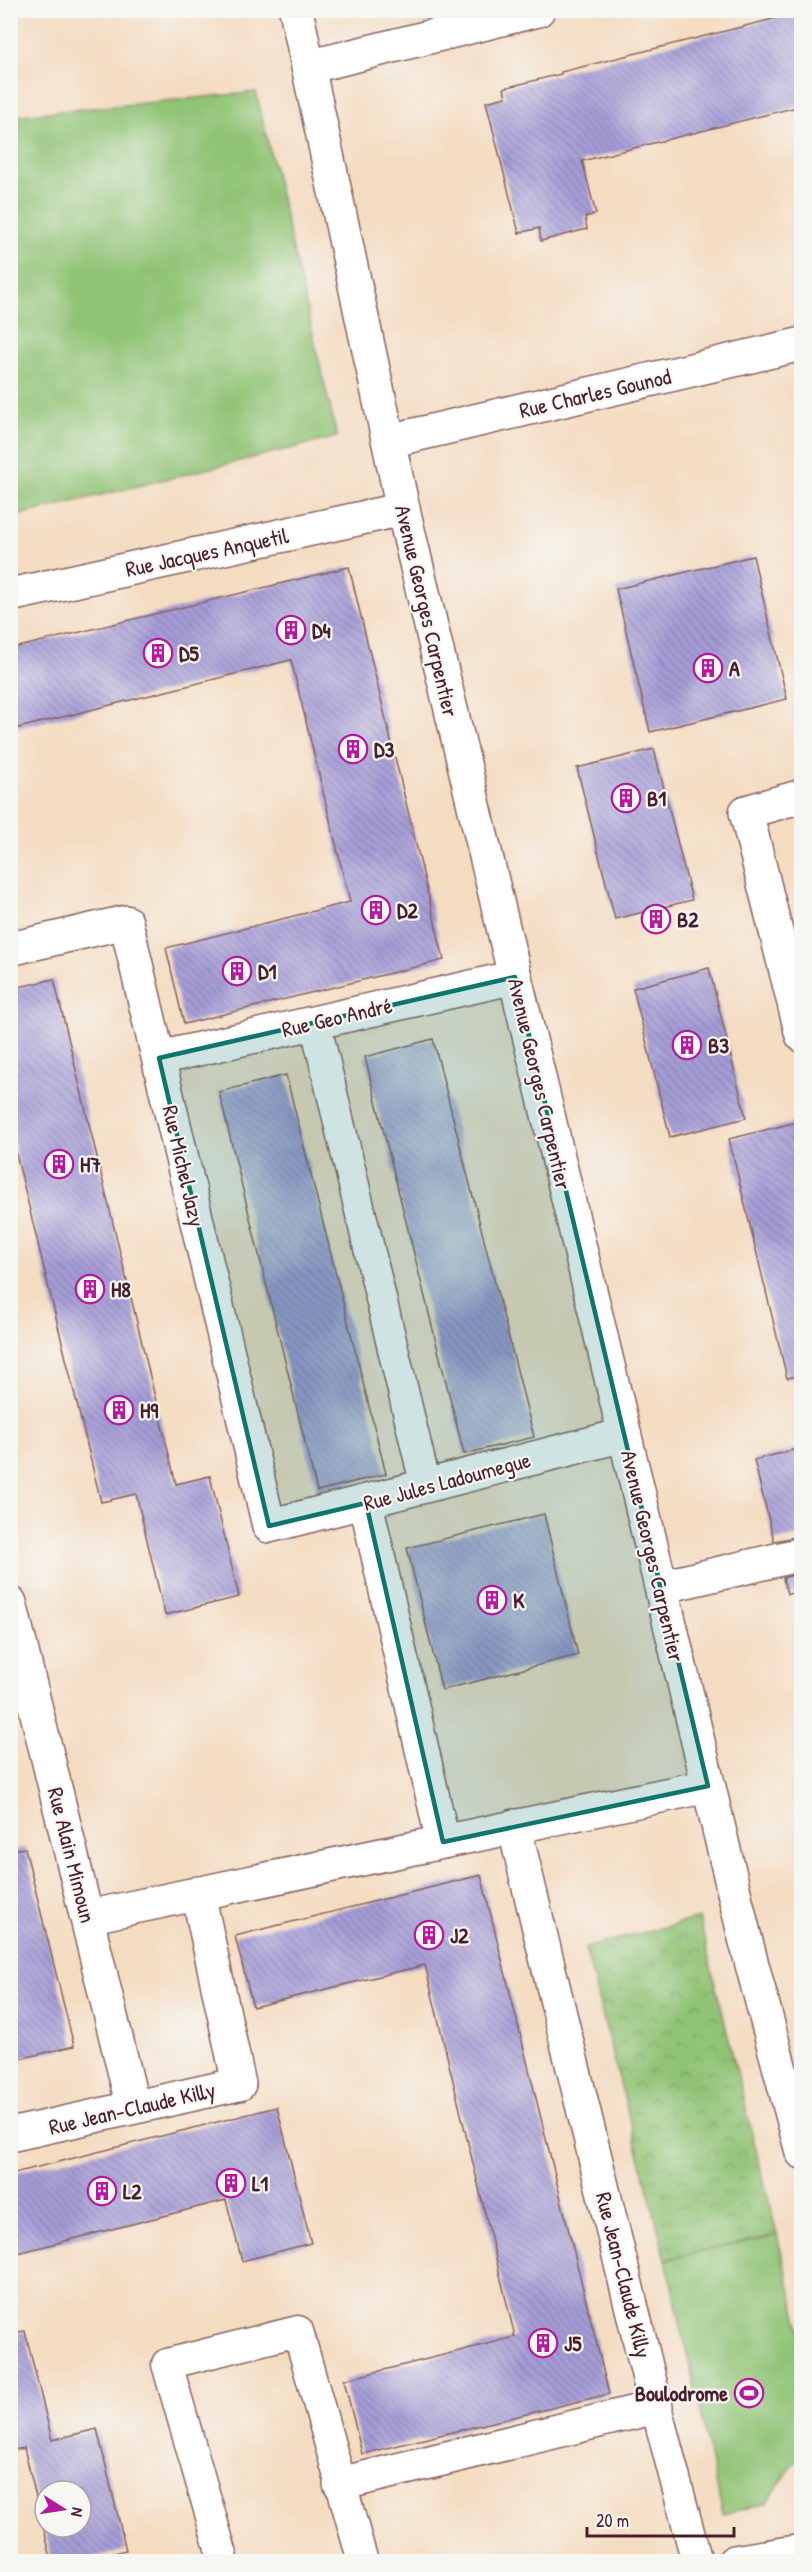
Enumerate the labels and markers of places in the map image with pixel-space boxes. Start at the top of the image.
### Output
building icon: D4 [275,614,307,646]
place label: D4 [312,615,331,645]
building icon: D5 [142,637,174,669]
place label: D5 [179,638,199,668]
building icon: A [692,652,724,684]
place label: A [729,653,740,683]
building icon: D3 [337,733,369,765]
place label: D3 [374,734,394,764]
building icon: B1 [610,782,642,814]
place label: B1 [647,783,666,813]
building icon: D2 [360,894,392,926]
place label: D2 [397,895,418,925]
building icon: B2 [640,903,672,935]
place label: B2 [677,904,699,934]
building icon: D1 [221,955,253,987]
place label: D1 [258,956,276,986]
building icon: B3 [671,1029,703,1061]
place label: B3 [708,1030,729,1060]
building icon: H7 [43,1148,75,1180]
place label: H7 [80,1149,101,1179]
building icon: H8 [74,1273,106,1305]
place label: H8 [111,1274,131,1304]
building icon: H9 [103,1394,135,1426]
place label: H9 [140,1395,158,1425]
building icon: K [476,1584,508,1616]
place label: K [513,1585,525,1615]
building icon: J2 [413,1919,445,1951]
place label: J2 [450,1920,469,1950]
building icon: L1 [215,2167,247,2199]
place label: L1 [252,2168,268,2198]
building icon: L2 [86,2175,118,2207]
place label: L2 [123,2176,142,2206]
building icon: J5 [527,2327,559,2359]
place label: J5 [564,2328,582,2358]
sports icon: Boulodrome [733,2377,765,2409]
place label: Boulodrome [635,2378,728,2408]

